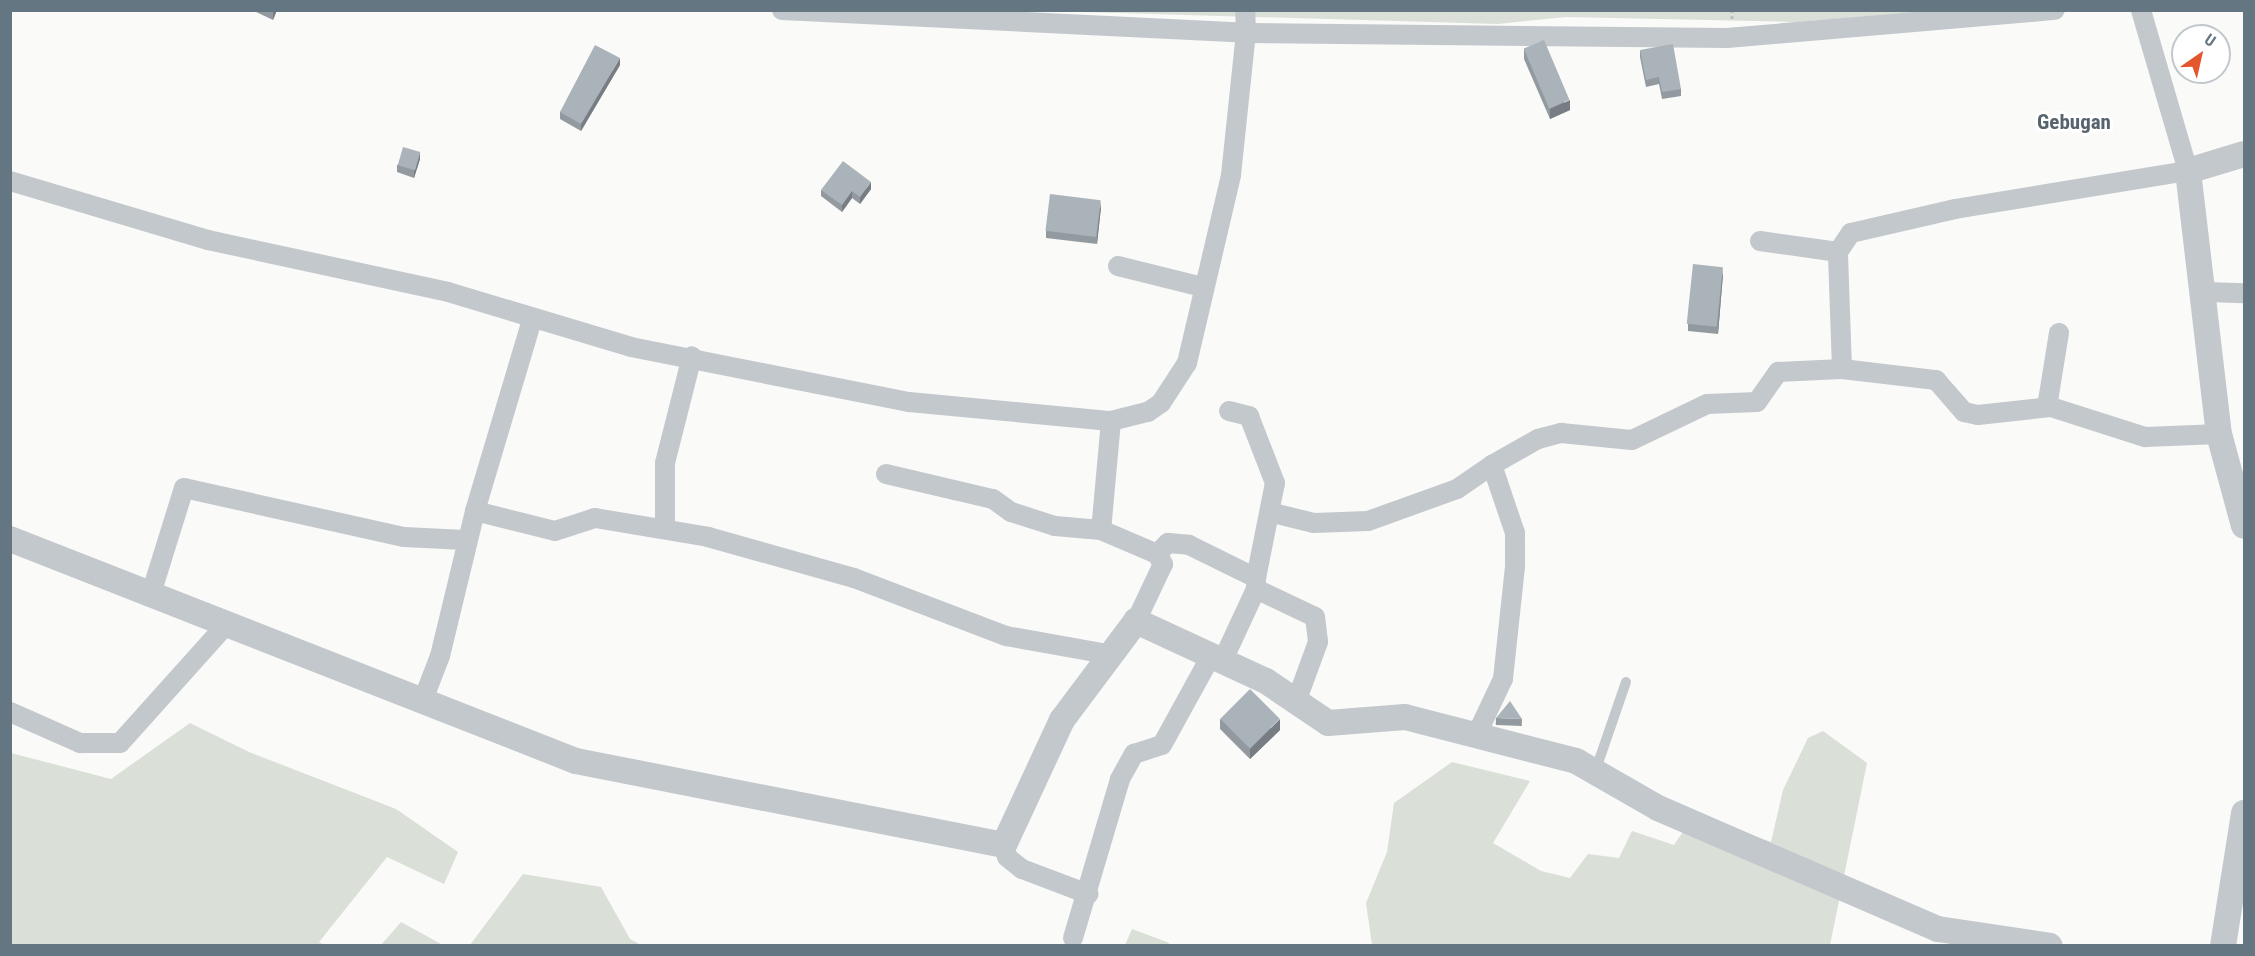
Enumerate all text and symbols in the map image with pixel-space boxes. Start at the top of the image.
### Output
north arrow [2171,24,2231,84]
text: U [2201,30,2219,51]
district label: Gebugan [2037,109,2111,135]

